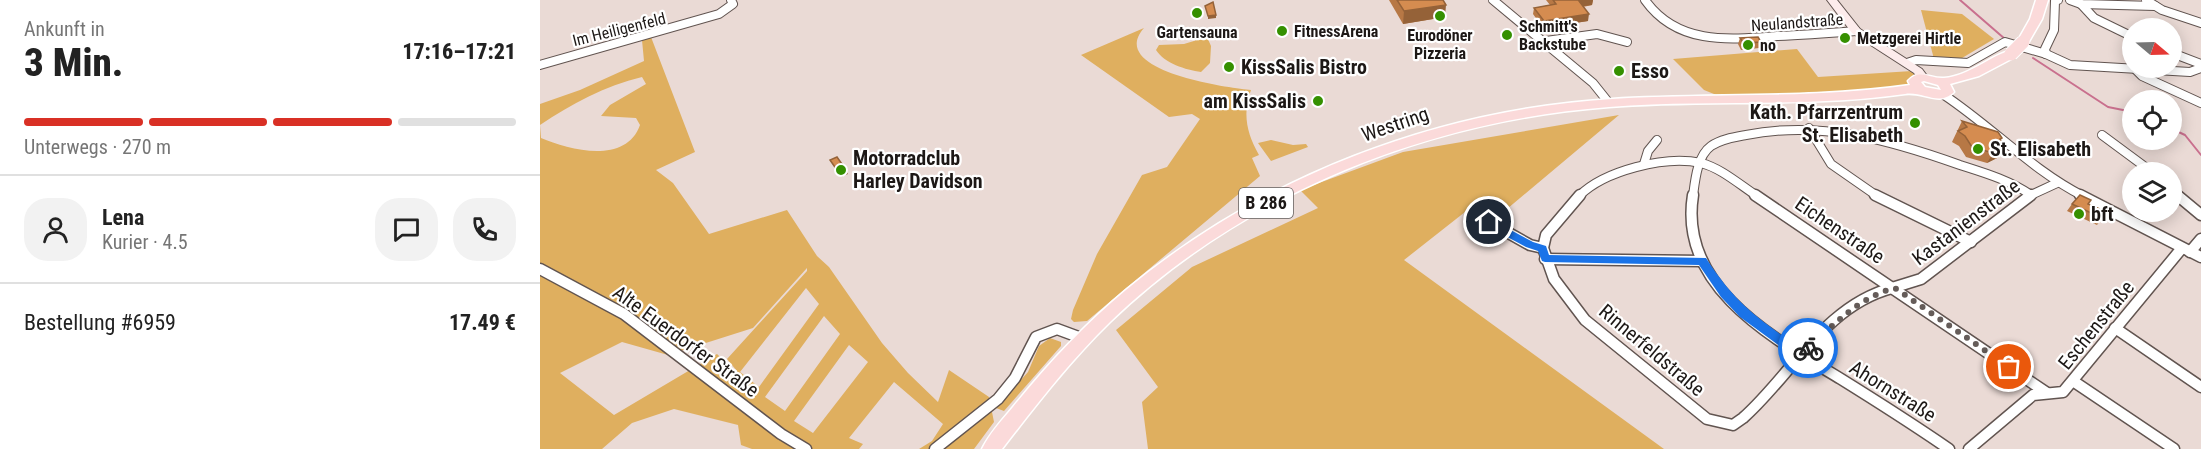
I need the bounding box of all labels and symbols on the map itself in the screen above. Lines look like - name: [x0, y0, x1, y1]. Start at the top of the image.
- marker: Gartensauna: [1190, 6, 1204, 20]
- street label: Im Heiligenfeld: [571, 9, 668, 50]
- marker: Eurodöner Pizzeria: [1433, 9, 1447, 23]
- street label: Neulandstraße: [1750, 10, 1844, 35]
- place label: Schmitt's Backstube: [1519, 17, 1586, 54]
- north arrow: [2122, 18, 2182, 78]
- place label: FitnessArena: [1294, 22, 1379, 41]
- place label: Gartensauna: [1156, 23, 1238, 42]
- marker: FitnessArena: [1275, 24, 1289, 38]
- place label: Eurodöner Pizzeria: [1407, 26, 1473, 63]
- marker: Schmitt's Backstube: [1500, 28, 1514, 42]
- place label: Metzgerei Hirtle: [1857, 29, 1962, 48]
- marker: Metzgerei Hirtle: [1838, 31, 1852, 45]
- place label: no: [1760, 36, 1776, 55]
- marker: no: [1741, 38, 1755, 52]
- place label: KissSalis Bistro: [1241, 55, 1367, 79]
- place label: Esso: [1631, 59, 1669, 83]
- marker: KissSalis Bistro: [1222, 60, 1236, 74]
- marker: Esso: [1612, 64, 1626, 78]
- place label: am KissSalis: [1203, 89, 1306, 113]
- marker: am KissSalis: [1311, 94, 1325, 108]
- place label: Kath. Pfarrzentrum St. Elisabeth: [1750, 100, 1903, 147]
- street label: Westring: [1358, 101, 1432, 147]
- marker: Kath. Pfarrzentrum St. Elisabeth: [1908, 116, 1922, 130]
- place label: St. Elisabeth: [1990, 137, 2091, 161]
- marker: St. Elisabeth: [1971, 142, 1985, 156]
- place label: Motorradclub Harley Davidson: [853, 146, 983, 193]
- marker: Motorradclub Harley Davidson: [834, 163, 848, 177]
- street label: Kastanienstraße: [1907, 174, 2025, 270]
- road number: B 286: [1239, 188, 1293, 218]
- street label: Eichenstraße: [1791, 191, 1889, 269]
- pin: [1463, 196, 1514, 247]
- place label: bft: [2091, 202, 2114, 226]
- marker: bft: [2072, 207, 2086, 221]
- street label: Eschenstraße: [2053, 276, 2139, 374]
- street label: Alte Euerdorfer Straße: [608, 280, 764, 402]
- street label: Rinnerfeldstraße: [1594, 299, 1710, 401]
- courier: [1778, 318, 1838, 378]
- pin: [1983, 341, 2034, 392]
- street label: Ahornstraße: [1845, 355, 1941, 427]

